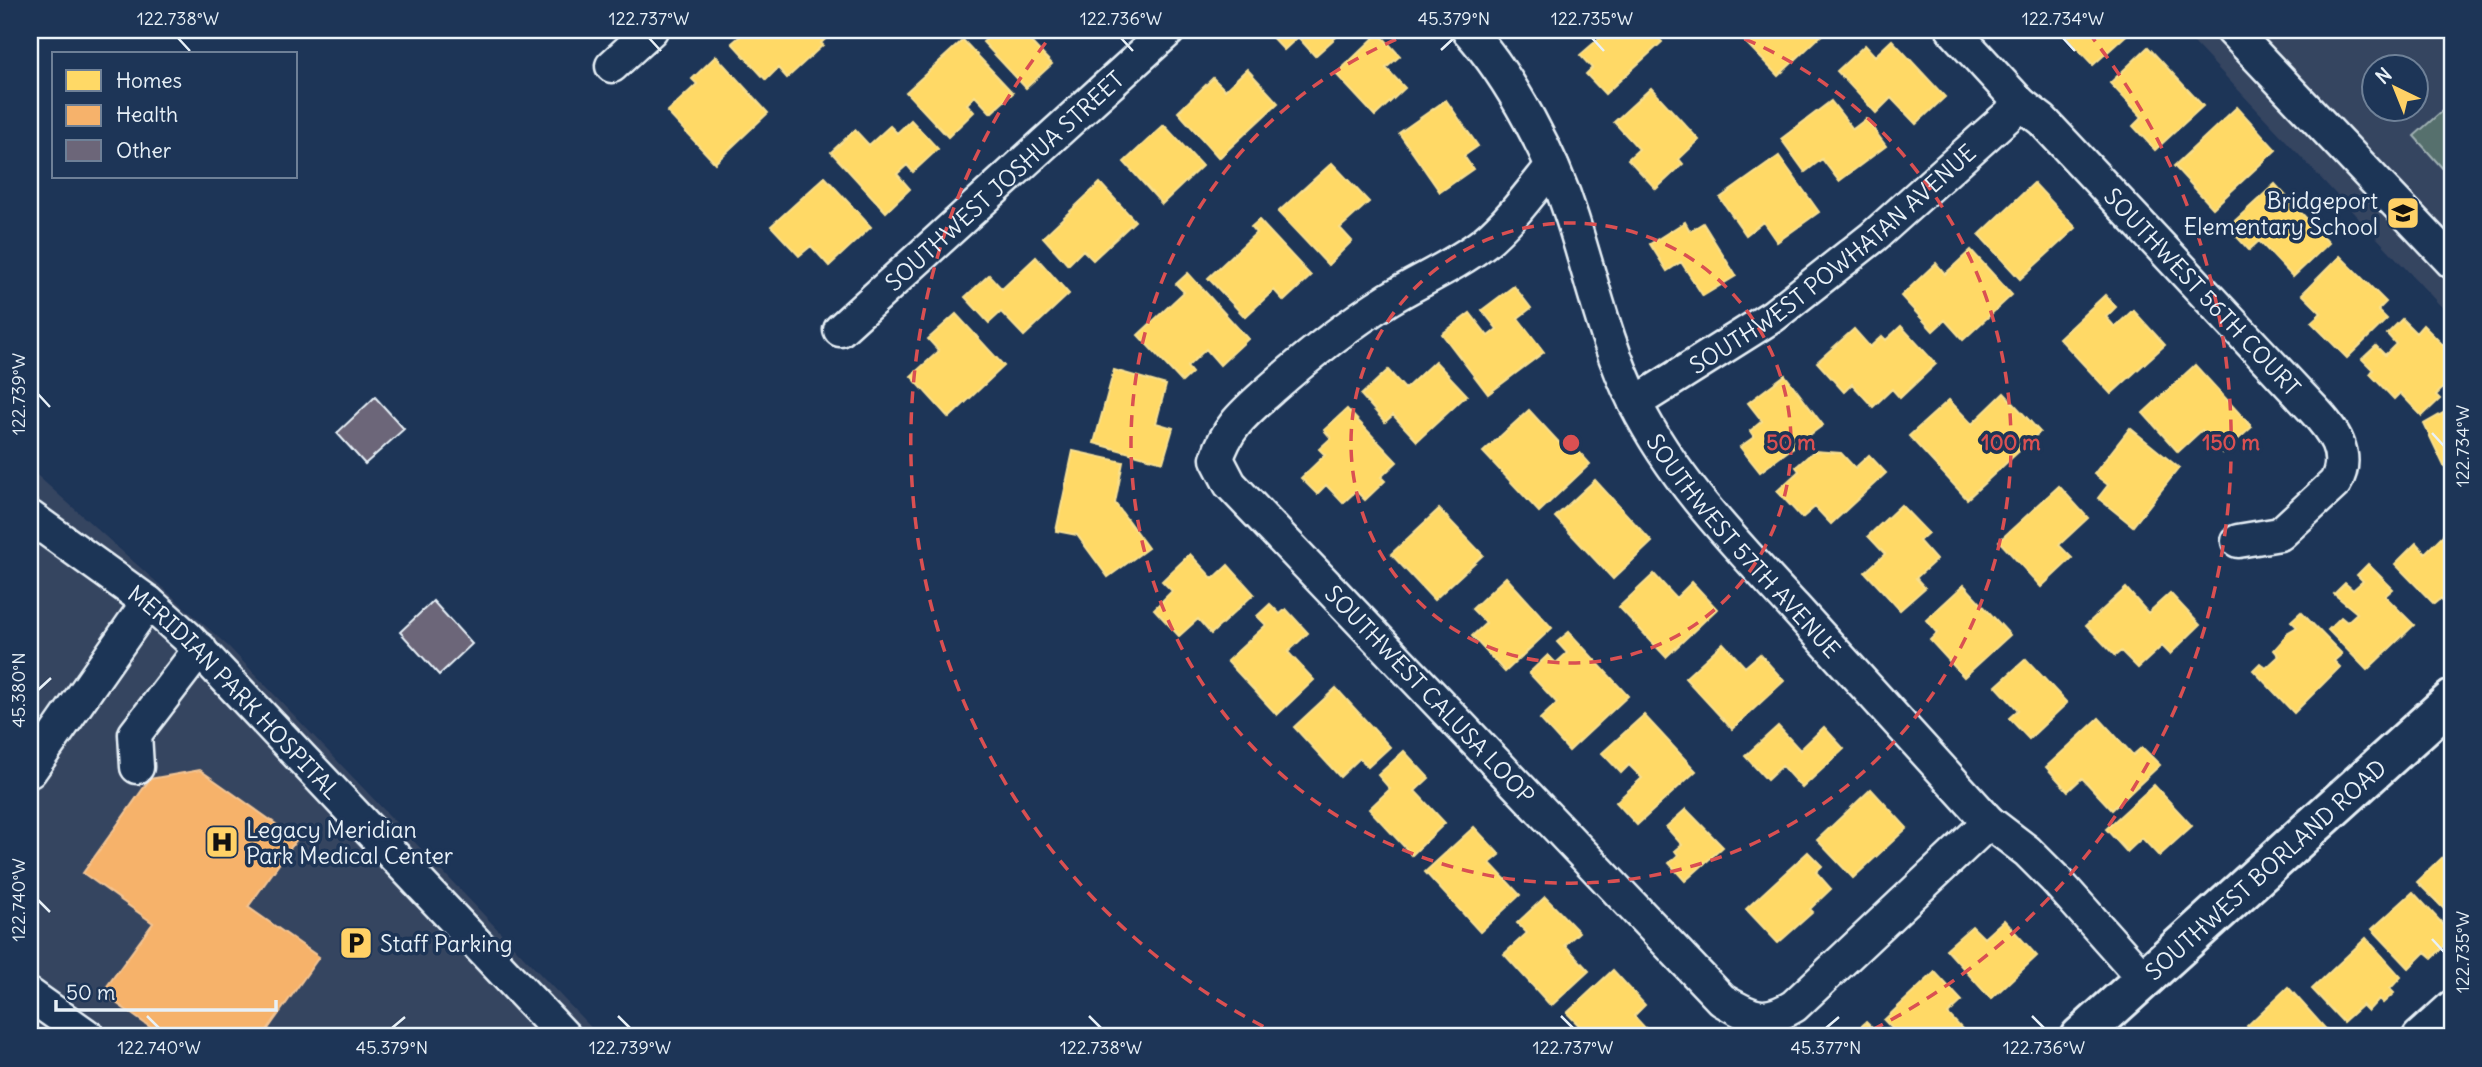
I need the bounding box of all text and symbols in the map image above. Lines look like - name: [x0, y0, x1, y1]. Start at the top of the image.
- text: 122.738°W: [137, 7, 219, 30]
- text: 122.737°W: [609, 7, 689, 30]
- text: 122.736°W: [1080, 7, 1162, 30]
- text: 45.379°N: [1418, 7, 1490, 30]
- text: 122.735°W: [1551, 7, 1633, 30]
- text: 122.734°W: [2022, 7, 2104, 30]
- legend: [52, 52, 298, 178]
- north arrow: [2360, 52, 2430, 122]
- text: N: [2370, 62, 2396, 89]
- street label: SOUTHWEST JOSHUA STREET: [879, 64, 1129, 297]
- text: Homes: [116, 67, 182, 94]
- text: Health: [116, 101, 178, 128]
- text: Other: [116, 137, 172, 164]
- street label: SOUTHWEST POWHATAN AVENUE: [1684, 138, 1981, 380]
- street label: SOUTHWEST 56TH COURT: [2098, 181, 2307, 402]
- place label: Bridgeport Elementary School: [2184, 186, 2378, 241]
- school or university icon: Bridgeport Elementary School: [2384, 194, 2422, 232]
- text: 122.739°W: [7, 353, 30, 435]
- text: 122.734°W: [2451, 405, 2474, 487]
- street label: SOUTHWEST 57TH AVENUE: [1641, 428, 1847, 664]
- text: 50 m: [1766, 429, 1816, 456]
- text: 100 m: [1981, 429, 2041, 456]
- text: 150 m: [2202, 429, 2260, 456]
- centre of rings: [1559, 431, 1583, 455]
- street label: MERIDIAN PARK HOSPITAL: [123, 578, 347, 805]
- street label: SOUTHWEST CALUSA LOOP: [1319, 579, 1541, 810]
- text: 45.380°N: [7, 652, 30, 728]
- street label: SOUTHWEST BORLAND ROAD: [2139, 753, 2392, 986]
- place label: Legacy Meridian Park Medical Center: [246, 815, 454, 870]
- hospital icon: Legacy Meridian Park Medical Center: [203, 823, 241, 861]
- text: 122.740°W: [7, 858, 30, 942]
- text: 122.735°W: [2451, 911, 2474, 993]
- parking icon: Staff Parking: [337, 924, 375, 962]
- place label: Staff Parking: [380, 929, 513, 958]
- scale bar: [56, 969, 276, 1013]
- text: 50 m: [66, 979, 115, 1006]
- text: 122.740°W: [117, 1036, 201, 1059]
- text: 45.379°N: [356, 1036, 428, 1059]
- text: 122.739°W: [589, 1036, 671, 1059]
- text: 122.738°W: [1060, 1036, 1142, 1059]
- text: 122.737°W: [1533, 1036, 1613, 1059]
- text: 45.377°N: [1791, 1036, 1861, 1059]
- text: 122.736°W: [2003, 1036, 2085, 1059]

